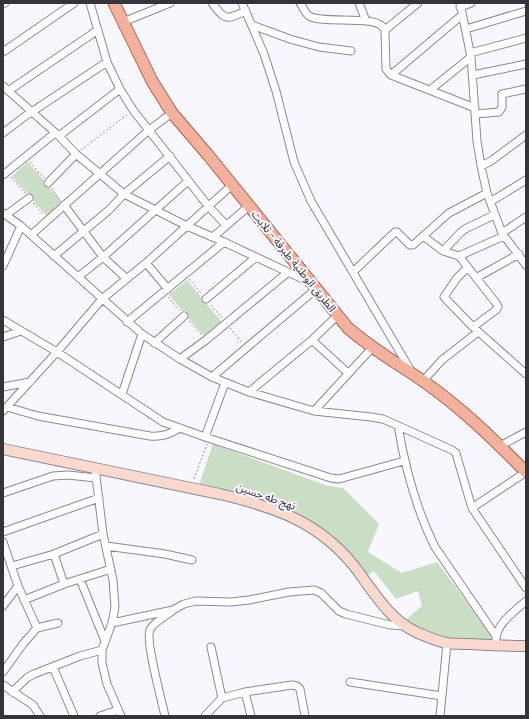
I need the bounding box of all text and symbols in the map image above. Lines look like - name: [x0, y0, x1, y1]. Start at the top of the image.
- street label: الطريق الوطنية طبرقة - تلابت: [249, 208, 339, 315]
- street label: نهج طه حسين: [234, 480, 297, 514]

